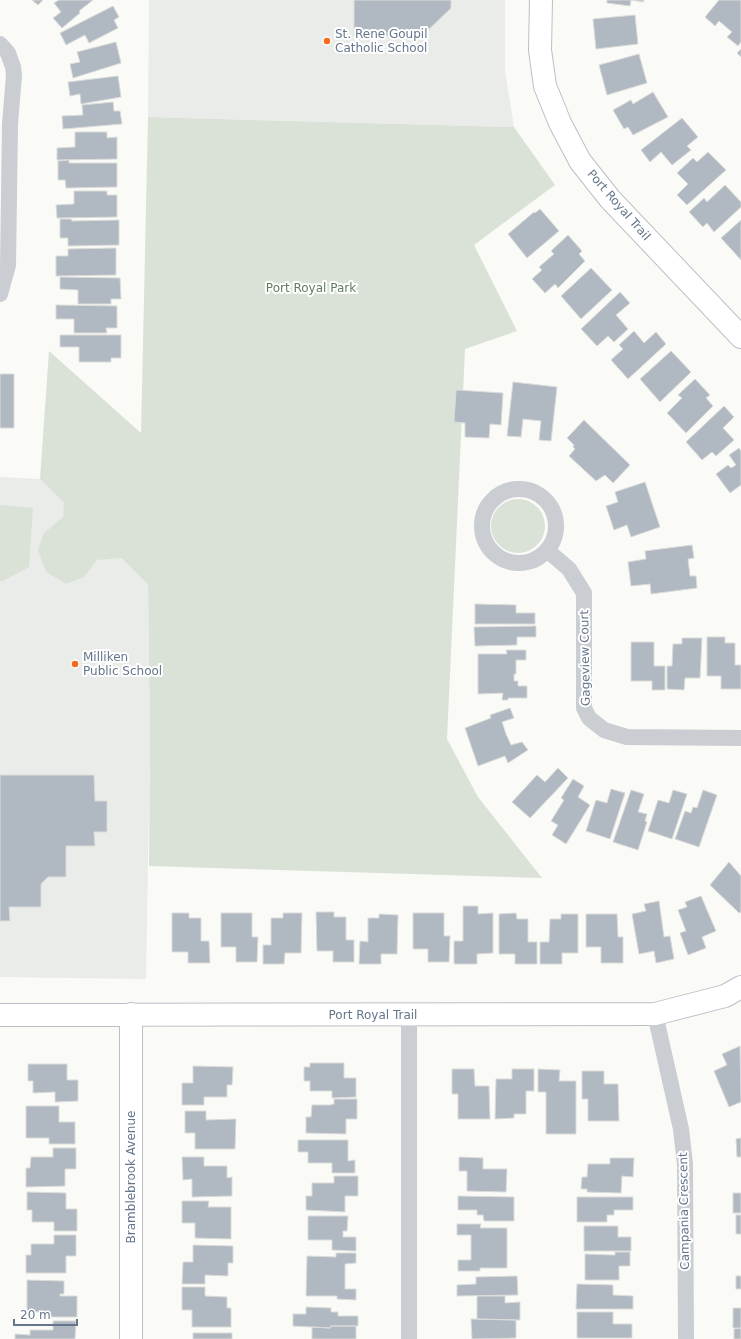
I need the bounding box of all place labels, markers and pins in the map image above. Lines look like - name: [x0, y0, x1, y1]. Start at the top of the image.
- place label: St. Rene Goupil Catholic School: [335, 27, 427, 55]
- marker: St. Rene Goupil Catholic School: [322, 36, 332, 46]
- place label: Milliken Public School: [83, 650, 162, 678]
- marker: Milliken Public School: [70, 659, 80, 669]

